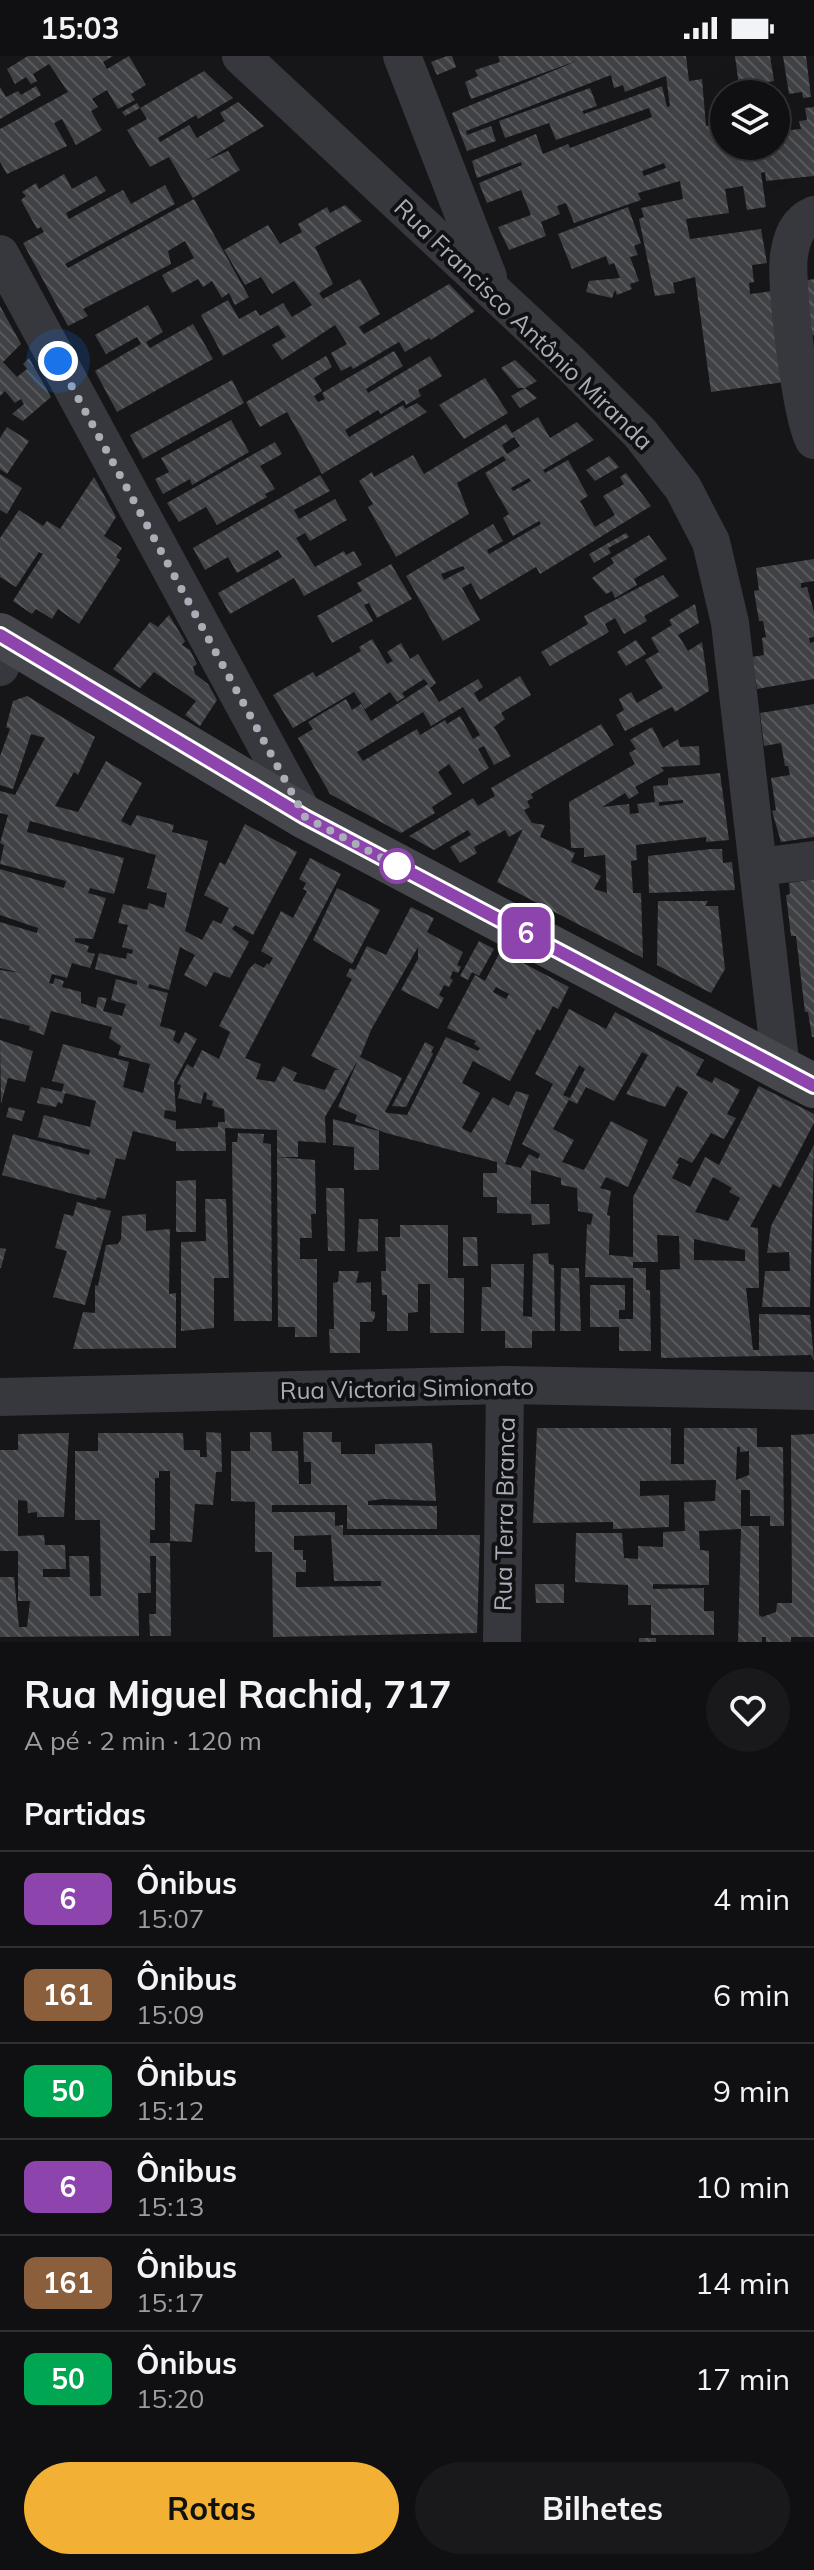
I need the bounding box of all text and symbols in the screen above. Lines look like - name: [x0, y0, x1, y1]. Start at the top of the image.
- text: 15:03: [40, 9, 119, 47]
- map controls: [710, 80, 790, 160]
- button: layers: [710, 80, 790, 160]
- street label: Rua Francisco Antônio Miranda: [388, 192, 660, 456]
- your location: [38, 341, 78, 381]
- unlabelled marker: [380, 849, 414, 883]
- line badge: 6: [500, 907, 552, 959]
- text: 6: [518, 915, 534, 950]
- street label: Rua Victoria Simionato: [280, 1371, 534, 1405]
- street label: Rua Terra Branca: [487, 1417, 521, 1611]
- button: heart: [706, 1668, 790, 1752]
- text: Rua Miguel Rachid, 717: [24, 1670, 452, 1718]
- text: A pé · 2 min · 120 m: [24, 1724, 262, 1757]
- text: Partidas: [24, 1795, 146, 1833]
- text: Ônibus: [136, 1864, 237, 1902]
- text: 4 min: [713, 1880, 790, 1918]
- text: 6: [60, 1881, 76, 1916]
- text: 15:07: [136, 1902, 204, 1935]
- text: Ônibus: [136, 1960, 237, 1998]
- text: 6 min: [713, 1976, 790, 2014]
- text: 161: [43, 1977, 93, 2012]
- text: 15:09: [136, 1998, 204, 2031]
- text: Ônibus: [136, 2056, 237, 2094]
- text: 9 min: [713, 2072, 790, 2110]
- text: 50: [51, 2073, 85, 2108]
- text: 15:12: [136, 2094, 204, 2127]
- text: Ônibus: [136, 2152, 237, 2190]
- text: 10 min: [695, 2168, 790, 2206]
- text: 6: [60, 2169, 76, 2204]
- text: 15:13: [136, 2190, 204, 2223]
- text: Ônibus: [136, 2248, 237, 2286]
- text: 14 min: [695, 2264, 790, 2302]
- text: 161: [43, 2265, 93, 2300]
- text: 15:17: [136, 2286, 204, 2319]
- text: Ônibus: [136, 2344, 237, 2382]
- text: 17 min: [695, 2360, 790, 2398]
- text: 50: [51, 2361, 85, 2396]
- text: 15:20: [136, 2382, 204, 2415]
- button: Rotas: [24, 2462, 399, 2554]
- button: Bilhetes: [415, 2462, 790, 2554]

